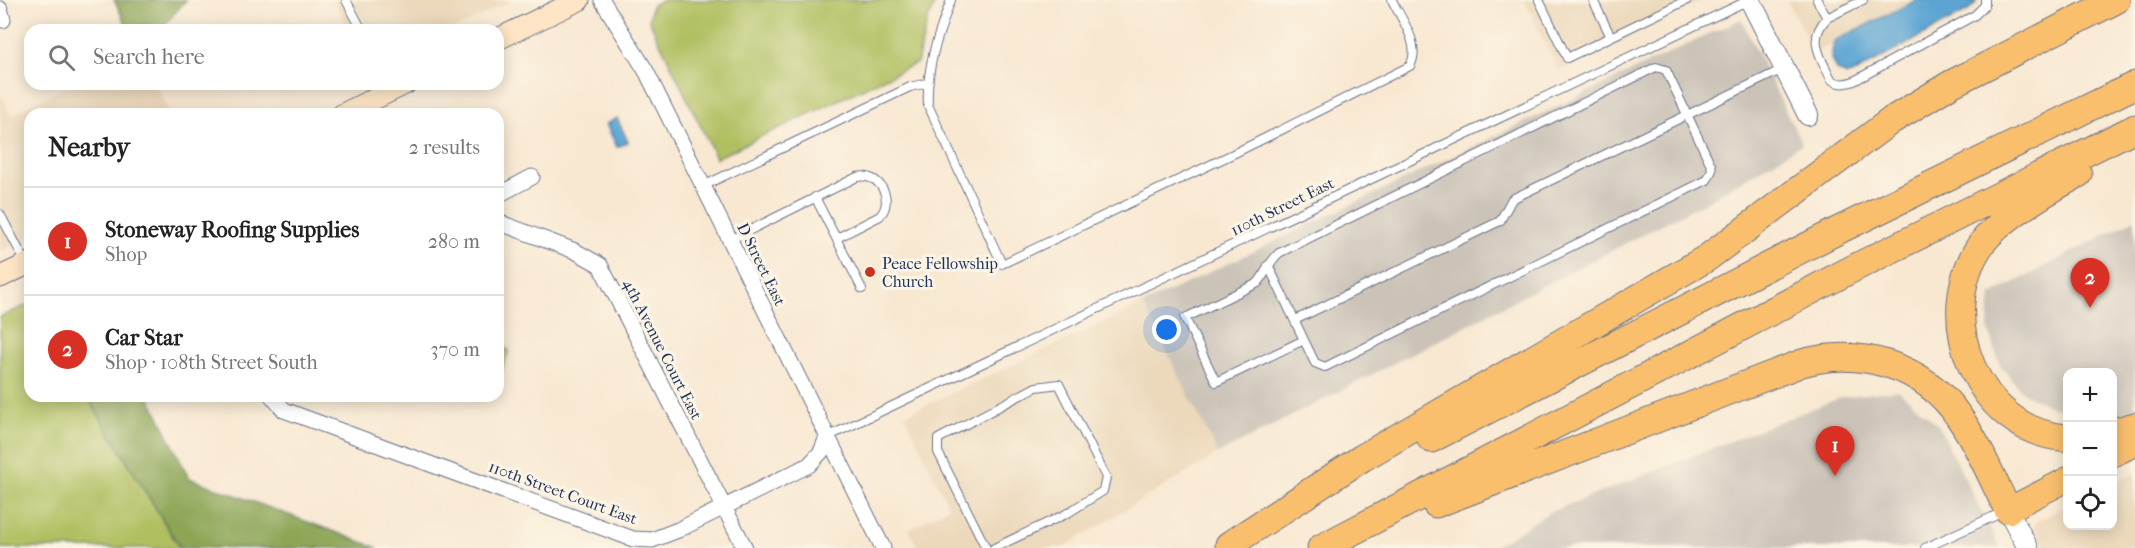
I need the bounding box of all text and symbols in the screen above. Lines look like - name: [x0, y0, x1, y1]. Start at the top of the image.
- search box: [24, 24, 504, 90]
- icon: search: [45, 41, 78, 74]
- text: Search here: [93, 44, 205, 70]
- text: Nearby: [48, 132, 130, 163]
- text: 2 results: [409, 136, 480, 159]
- street label: 110th Street East: [1227, 173, 1337, 240]
- text: Stoneway Roofing Supplies: [105, 217, 359, 243]
- street label: D Street East: [733, 220, 790, 309]
- text: 1: [64, 230, 71, 253]
- text: 280 m: [428, 230, 480, 253]
- text: Shop: [105, 243, 147, 266]
- place label: Peace Fellowship Church: [882, 254, 998, 291]
- pin: 2: [2070, 258, 2110, 308]
- marker: Peace Fellowship Church: [863, 265, 877, 279]
- street label: 4th Avenue Court East: [619, 276, 706, 423]
- your location: [1152, 315, 1181, 344]
- text: Car Star: [105, 325, 183, 351]
- text: 2: [62, 338, 73, 361]
- text: 370 m: [430, 338, 480, 361]
- text: Shop · 108th Street South: [105, 351, 318, 374]
- map controls: [2063, 368, 2117, 530]
- button: +: [2063, 368, 2117, 422]
- button: −: [2063, 422, 2117, 476]
- pin: 1: [1816, 426, 1854, 476]
- street label: 110th Street Court East: [486, 457, 640, 528]
- button: locate: [2063, 476, 2117, 530]

